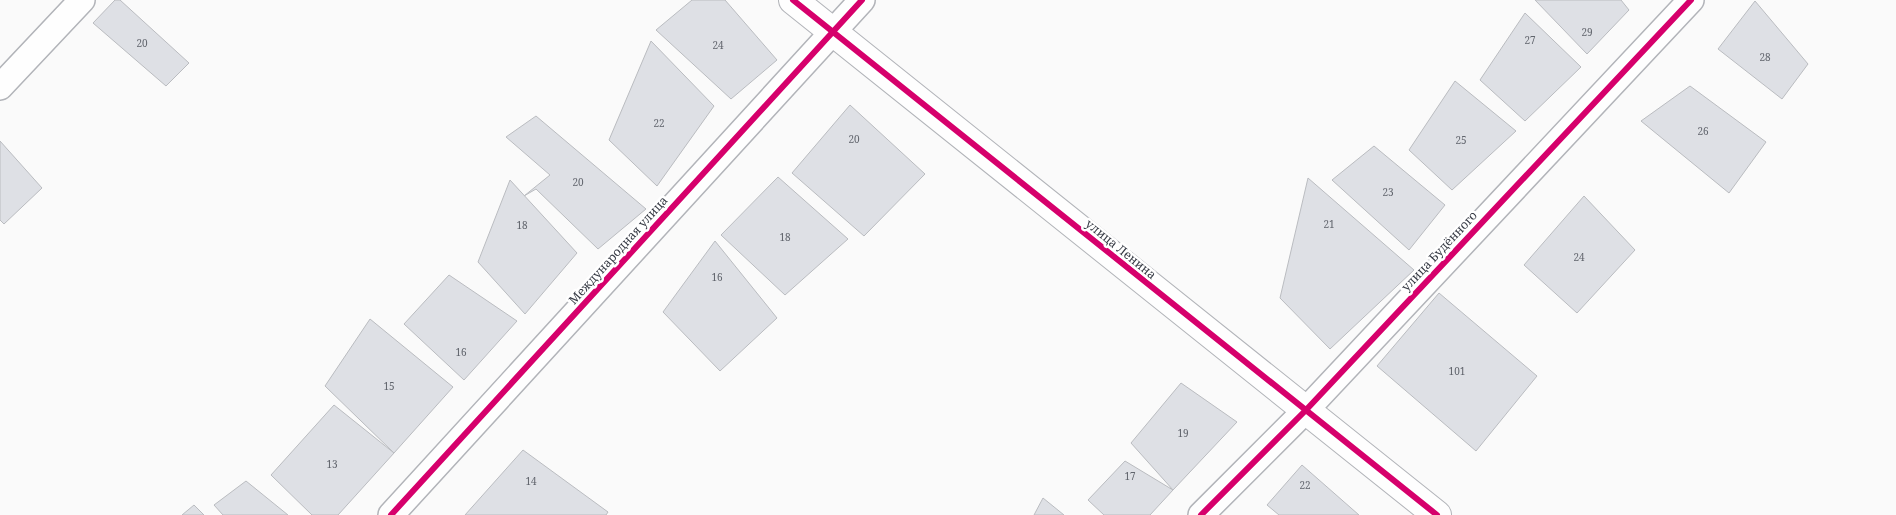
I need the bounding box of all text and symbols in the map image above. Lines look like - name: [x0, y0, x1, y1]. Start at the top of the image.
- house number: 29: [1581, 25, 1593, 39]
- house number: 27: [1524, 33, 1536, 47]
- house number: 20: [136, 36, 148, 50]
- house number: 24: [712, 38, 724, 52]
- house number: 28: [1759, 50, 1771, 64]
- house number: 22: [653, 116, 665, 130]
- house number: 26: [1697, 124, 1709, 138]
- house number: 20: [848, 132, 860, 146]
- house number: 25: [1455, 133, 1467, 147]
- house number: 20: [572, 175, 584, 189]
- house number: 23: [1382, 185, 1394, 199]
- street label: Международная улица: [565, 192, 671, 308]
- street label: улица Будённого: [1397, 207, 1481, 295]
- street label: улица Ленина: [1082, 215, 1160, 283]
- house number: 21: [1323, 217, 1335, 231]
- house number: 18: [516, 218, 528, 232]
- house number: 18: [779, 230, 791, 244]
- house number: 24: [1573, 250, 1585, 264]
- house number: 16: [711, 270, 723, 284]
- house number: 16: [455, 345, 467, 359]
- house number: 101: [1449, 364, 1465, 378]
- house number: 15: [383, 379, 395, 393]
- house number: 19: [1177, 426, 1189, 440]
- house number: 13: [326, 457, 338, 471]
- house number: 17: [1124, 469, 1136, 483]
- house number: 14: [525, 474, 537, 488]
- house number: 22: [1299, 478, 1311, 492]

